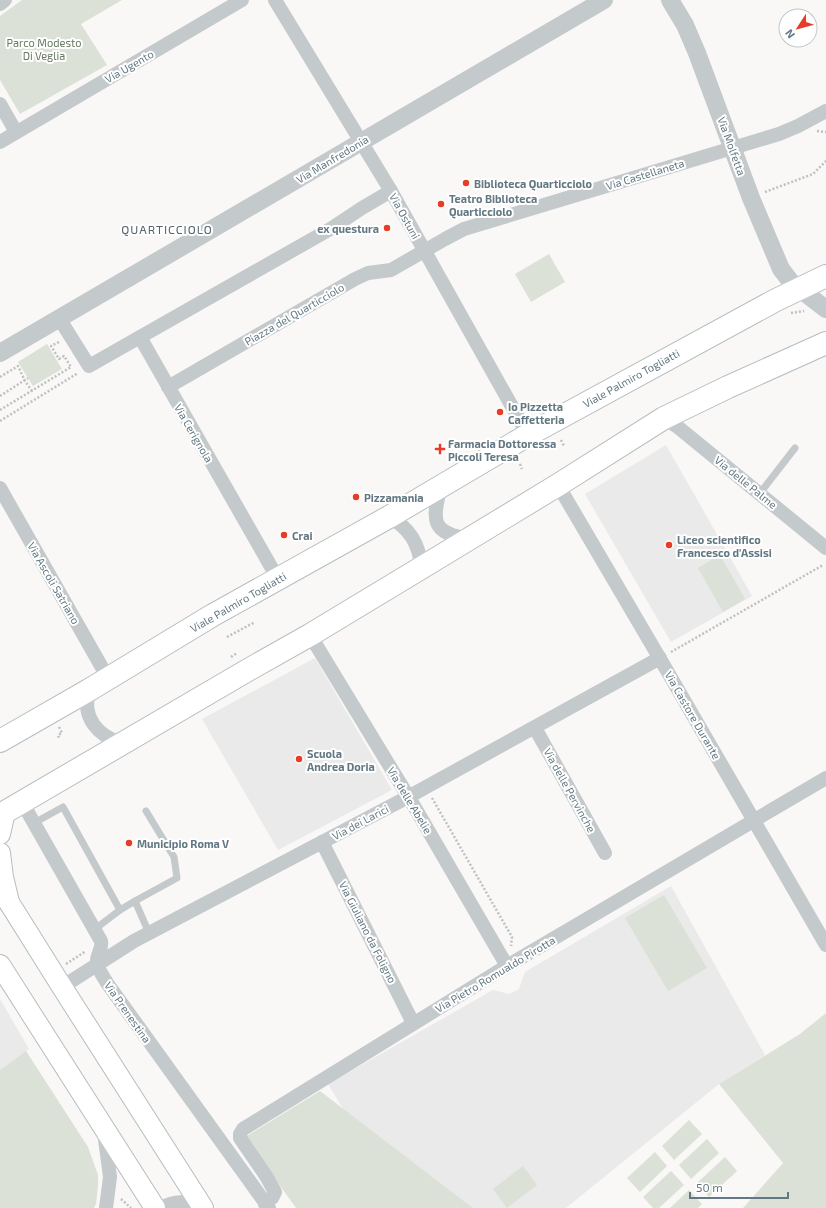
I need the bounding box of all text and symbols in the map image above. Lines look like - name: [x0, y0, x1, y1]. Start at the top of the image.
- north arrow: [778, 8, 818, 48]
- text: N: [782, 27, 797, 41]
- park label: Parco Modesto Di Veglia: [7, 36, 81, 62]
- street label: Via Ugento: [102, 47, 156, 85]
- street label: Via Molfetta: [715, 115, 749, 177]
- street label: Via Manfredonia: [293, 132, 371, 186]
- street label: Via Castellaneta: [604, 156, 686, 192]
- place label: Biblioteca Quarticciolo: [474, 177, 593, 191]
- marker: Biblioteca Quarticciolo: [461, 178, 471, 188]
- street label: Via Ostuni: [387, 191, 423, 241]
- place label: Teatro Biblioteca Quarticciolo: [449, 192, 537, 219]
- marker: Teatro Biblioteca Quarticciolo: [436, 199, 446, 209]
- district label: QUARTICCIOLO: [121, 222, 213, 237]
- place label: ex questura: [317, 222, 379, 235]
- marker: ex questura: [382, 223, 392, 233]
- street label: Piazza del Quarticciolo: [242, 280, 347, 349]
- street label: Viale Palmiro Togliatti: [580, 346, 682, 410]
- place label: Io Pizzetta Caffetteria: [508, 400, 564, 426]
- street label: Via Cerignola: [172, 401, 216, 465]
- marker: Io Pizzetta Caffetteria: [495, 407, 505, 417]
- place label: Farmacia Dottoressa Piccoli Teresa: [448, 437, 556, 463]
- marker: Farmacia Dottoressa Piccoli Teresa: [435, 444, 445, 454]
- street label: Via delle Palme: [712, 453, 780, 511]
- place label: Pizzamania: [364, 491, 424, 504]
- marker: Pizzamania: [351, 492, 361, 502]
- place label: Crai: [292, 529, 312, 542]
- marker: Crai: [279, 530, 289, 540]
- place label: Liceo scientifico Francesco d'Assisi: [677, 533, 772, 559]
- street label: Via Ascoli Satriano: [25, 540, 83, 626]
- marker: Liceo scientifico Francesco d'Assisi: [664, 540, 674, 550]
- street label: Viale Palmiro Togliatti: [188, 569, 288, 635]
- street label: Via Castore Durante: [663, 669, 724, 761]
- street label: Via delle Pervinche: [541, 746, 599, 835]
- place label: Scuola Andrea Doria: [307, 747, 375, 773]
- marker: Scuola Andrea Doria: [294, 754, 304, 764]
- street label: Via delle Abelie: [385, 764, 435, 836]
- street label: Via dei Larici: [329, 802, 391, 842]
- place label: Municipio Roma V: [137, 837, 229, 850]
- marker: Municipio Roma V: [124, 838, 134, 848]
- street label: Via Giuliano da Foligno: [337, 879, 399, 985]
- street label: Via Pietro Romualdo Pirotta: [433, 933, 557, 1015]
- street label: Via Prenestina: [102, 979, 154, 1045]
- scale bar: [690, 1174, 788, 1200]
- text: 50 m: [696, 1180, 723, 1194]

